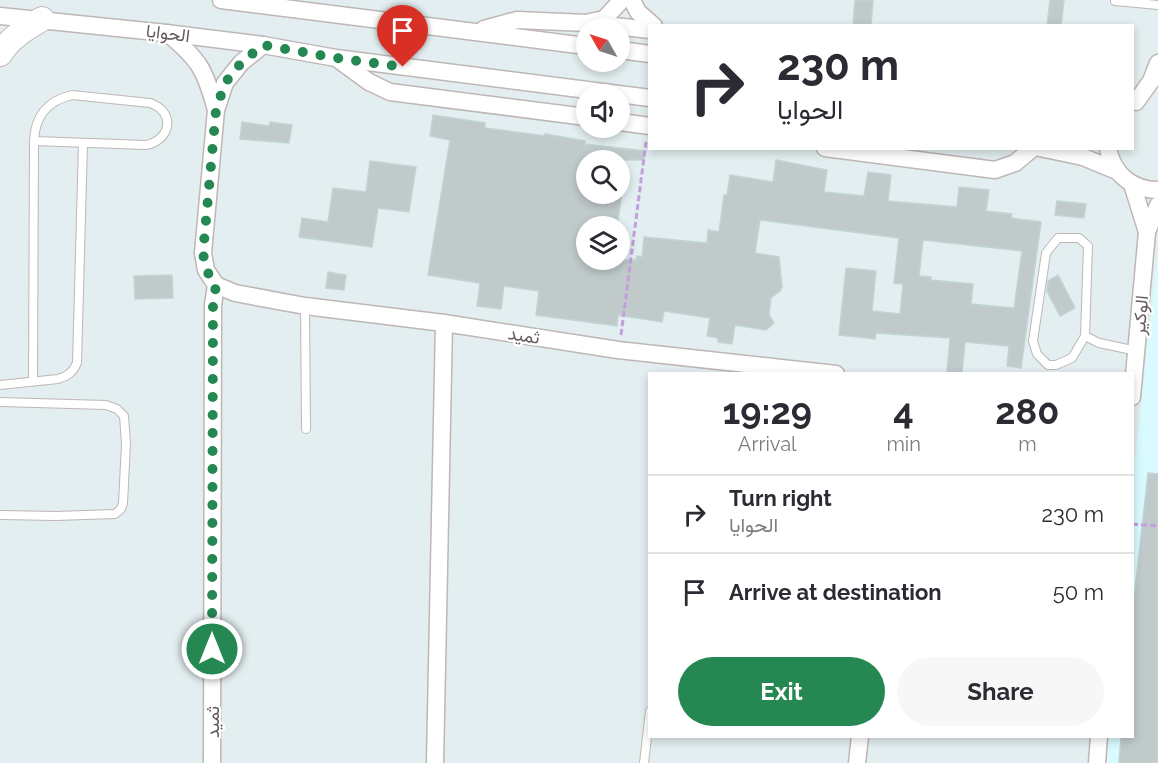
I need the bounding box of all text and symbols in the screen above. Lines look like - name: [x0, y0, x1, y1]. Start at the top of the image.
- pin: [377, 5, 428, 67]
- icon: arrive: [386, 14, 419, 47]
- north arrow: [576, 18, 630, 72]
- map controls: [576, 18, 630, 270]
- street label: الحوايا: [145, 20, 191, 47]
- text: 230 m: [777, 41, 899, 90]
- icon: right: [678, 48, 756, 126]
- button: sound: [576, 84, 630, 138]
- text: الحوايا: [777, 94, 843, 125]
- button: search: [576, 150, 630, 204]
- button: layers: [576, 216, 630, 270]
- street label: الوكير: [1128, 294, 1153, 337]
- street label: ثميد: [507, 322, 541, 348]
- text: 19:29: [723, 390, 812, 432]
- text: 4: [893, 390, 914, 432]
- text: 280: [995, 390, 1059, 432]
- text: Arrival: [738, 432, 797, 456]
- text: min: [886, 432, 921, 456]
- text: m: [1018, 432, 1037, 456]
- text: Turn right: [729, 485, 832, 511]
- icon: right: [678, 498, 711, 531]
- text: 230 m: [1041, 501, 1104, 527]
- text: الحوايا: [729, 513, 778, 537]
- icon: arrive: [678, 576, 711, 609]
- text: Arrive at destination: [729, 579, 942, 605]
- text: 50 m: [1053, 579, 1104, 605]
- position arrow: [180, 617, 244, 681]
- button: Exit: [678, 657, 885, 726]
- button: Share: [897, 657, 1104, 726]
- street label: ثميد: [202, 706, 223, 738]

